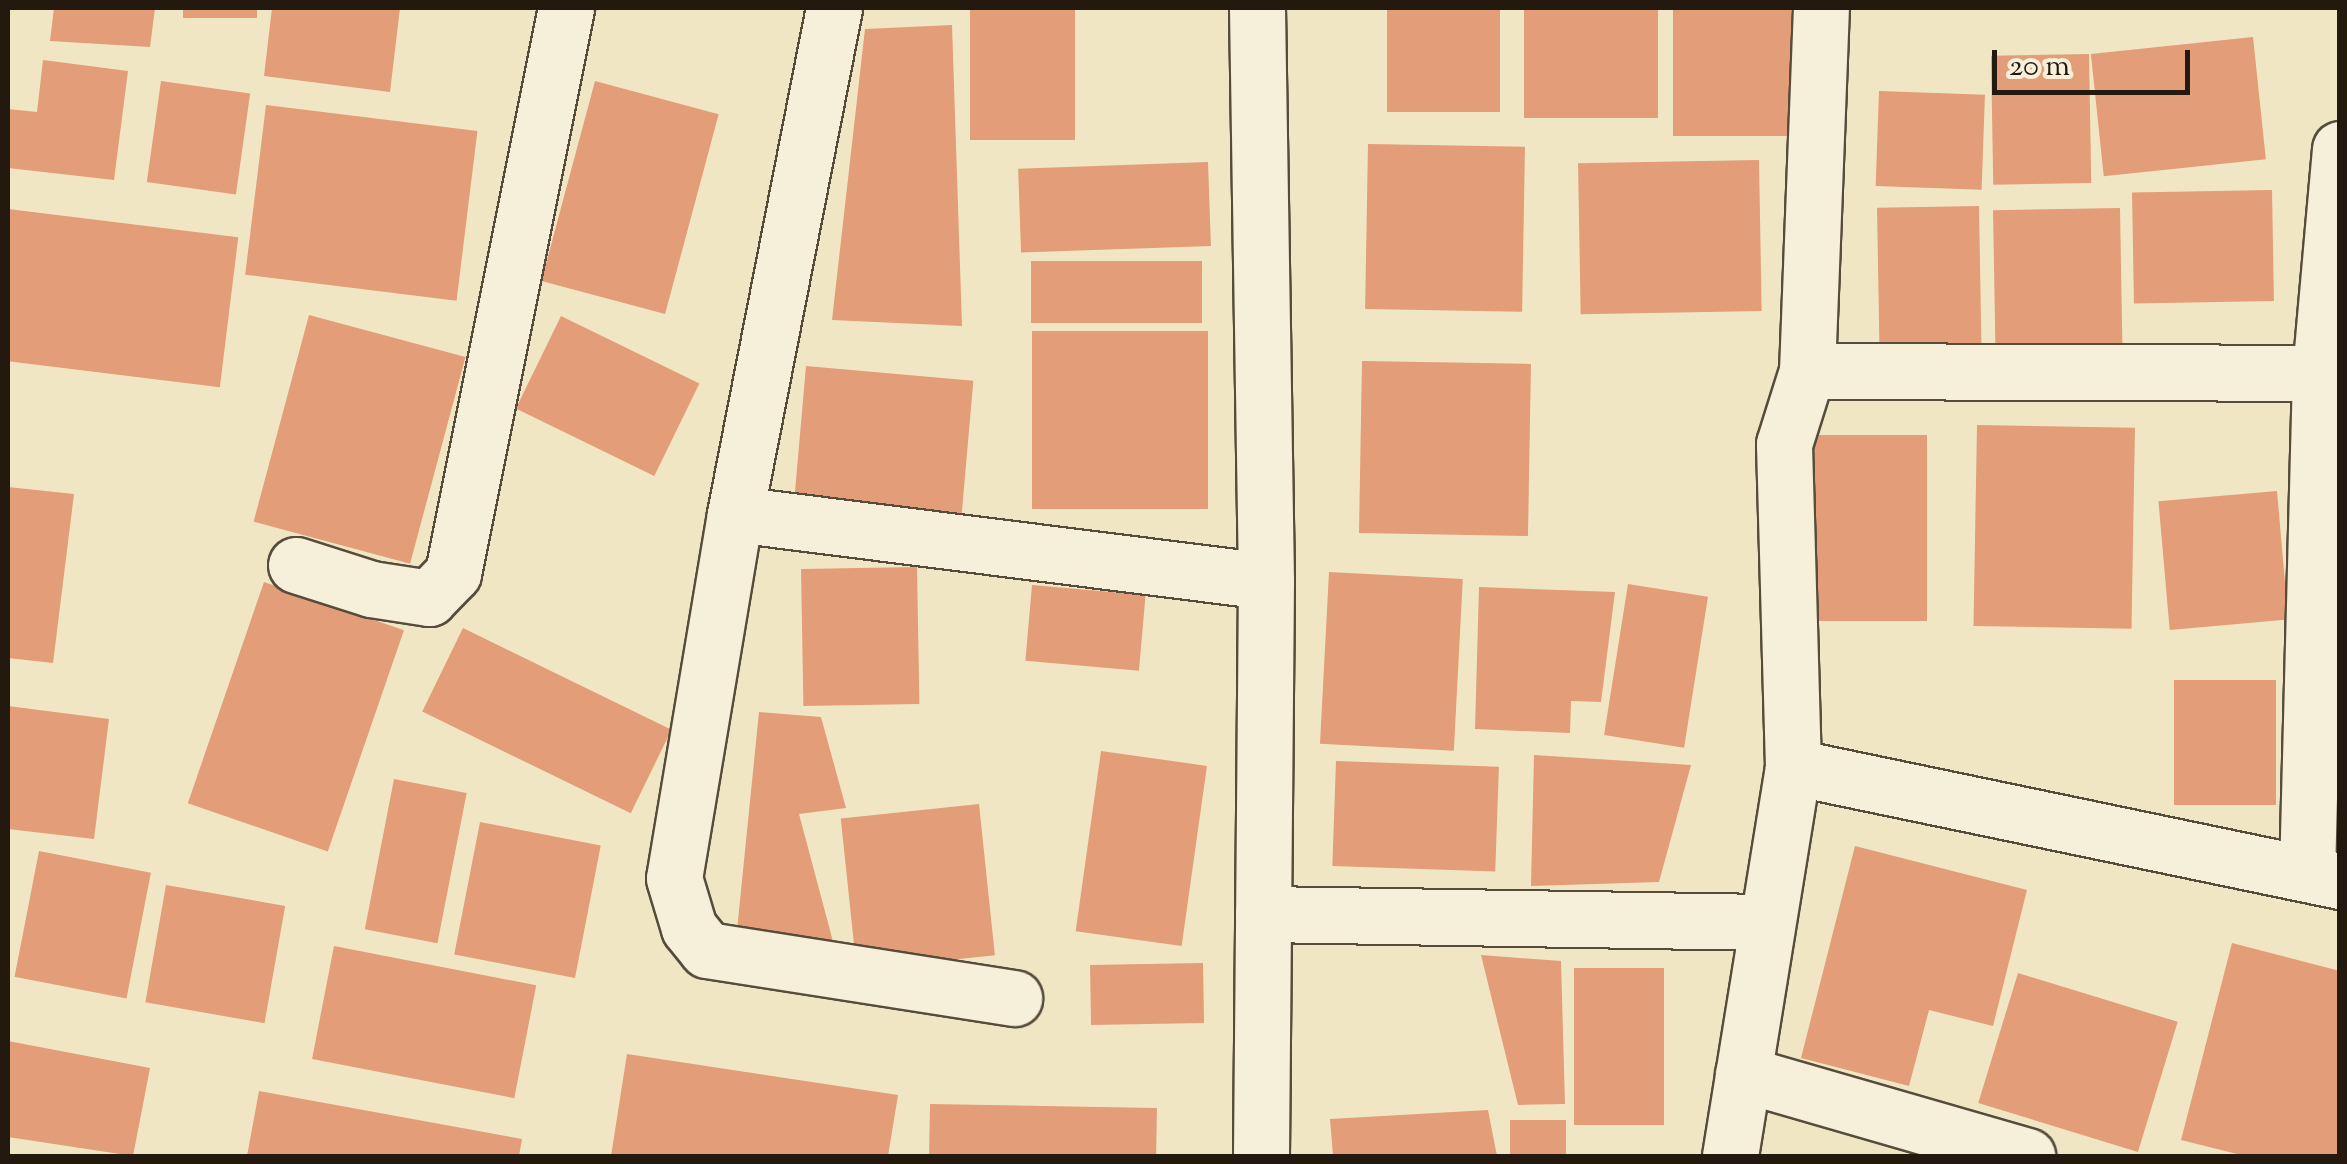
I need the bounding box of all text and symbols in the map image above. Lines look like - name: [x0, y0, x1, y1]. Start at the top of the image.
- scale bar: [1997, 30, 2194, 92]
- text: 20 m: [2009, 46, 2070, 89]

